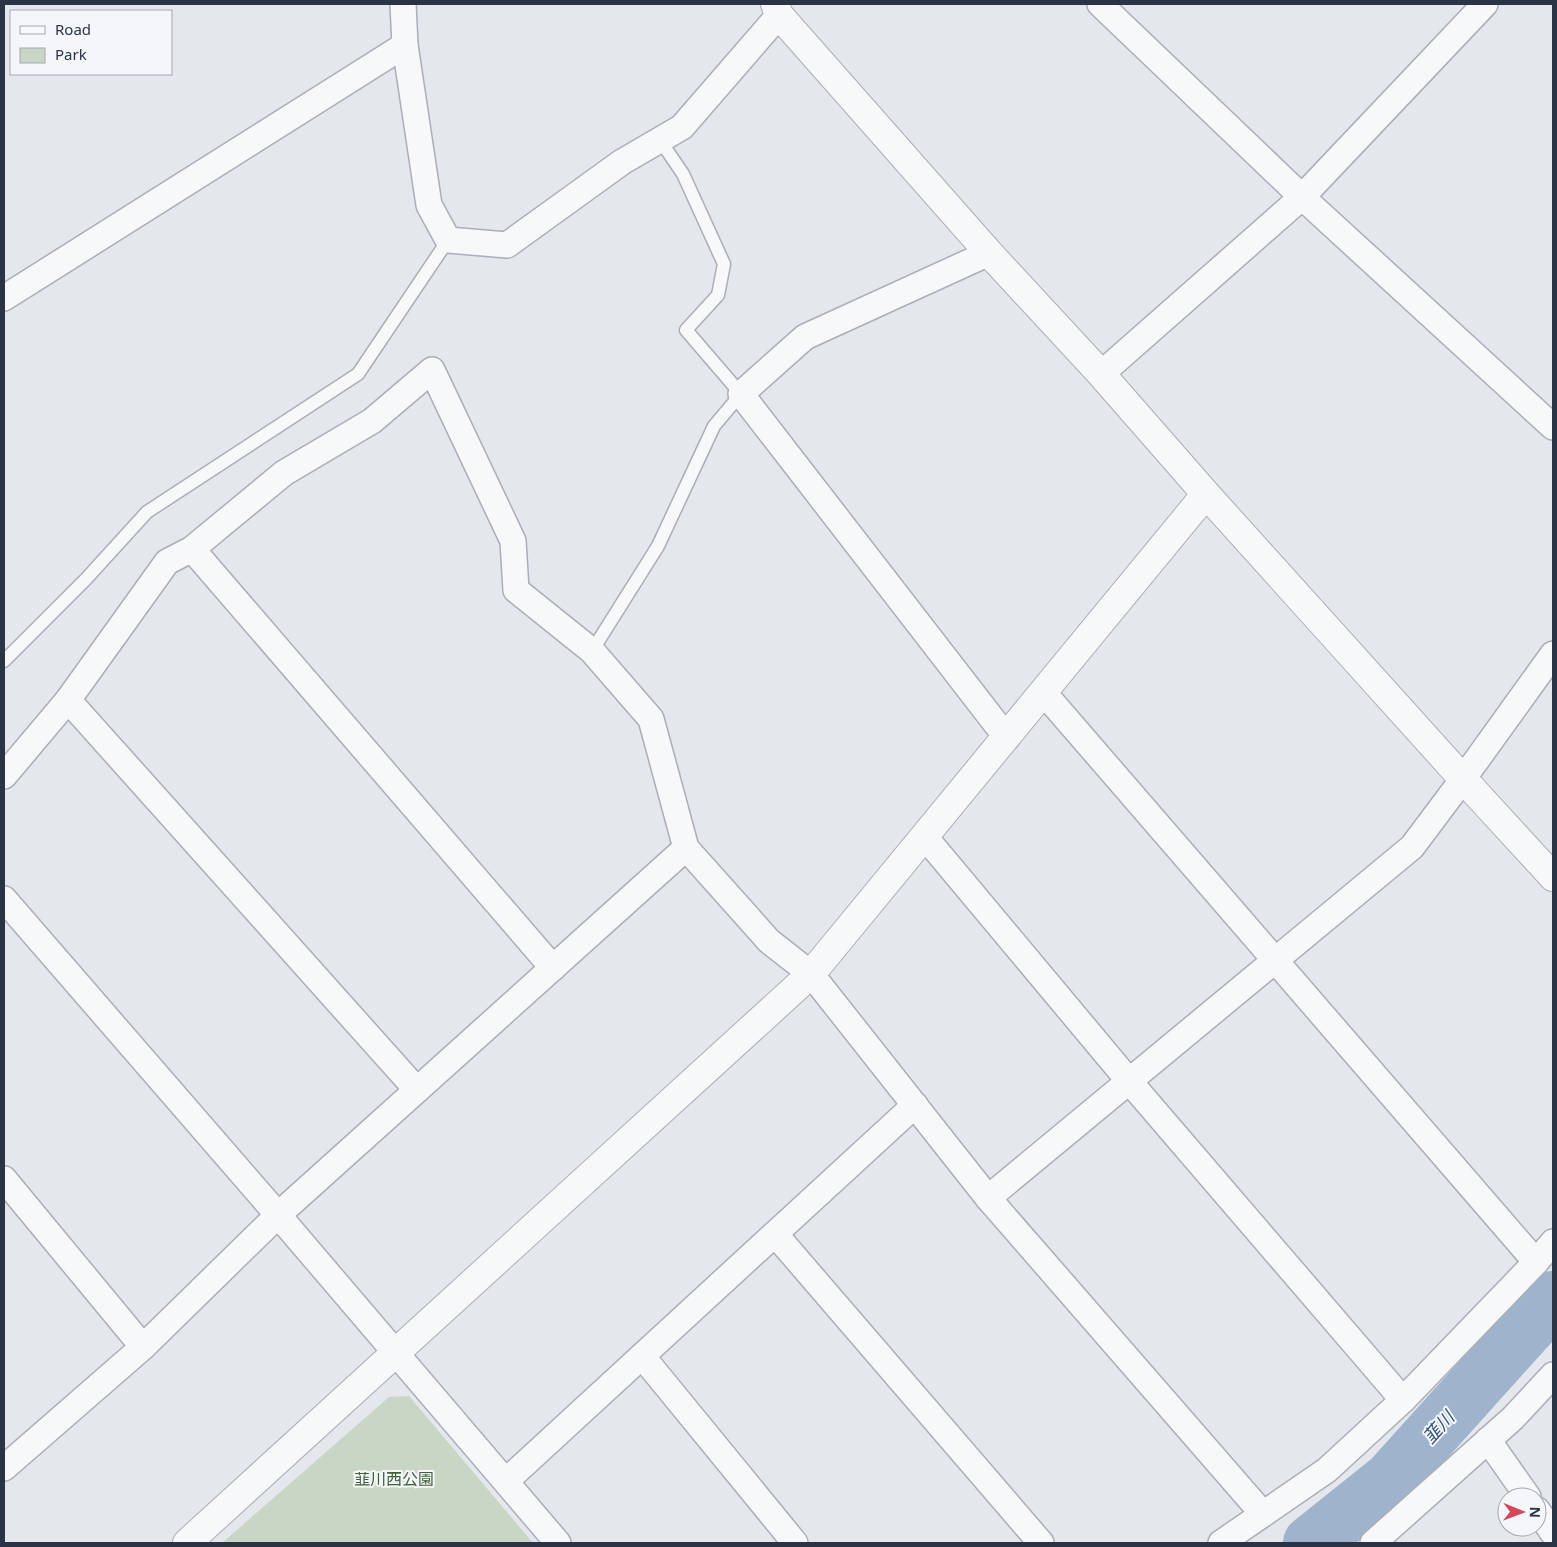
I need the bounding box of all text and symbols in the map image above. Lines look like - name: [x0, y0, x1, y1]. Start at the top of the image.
- legend: [10, 10, 172, 75]
- text: Road: [55, 19, 91, 39]
- text: Park: [55, 44, 87, 64]
- water label: 韮川: [1417, 1404, 1460, 1448]
- park label: 韮川西公園: [354, 1468, 434, 1490]
- north arrow: [1497, 1487, 1547, 1537]
- text: N: [1526, 1506, 1545, 1518]

